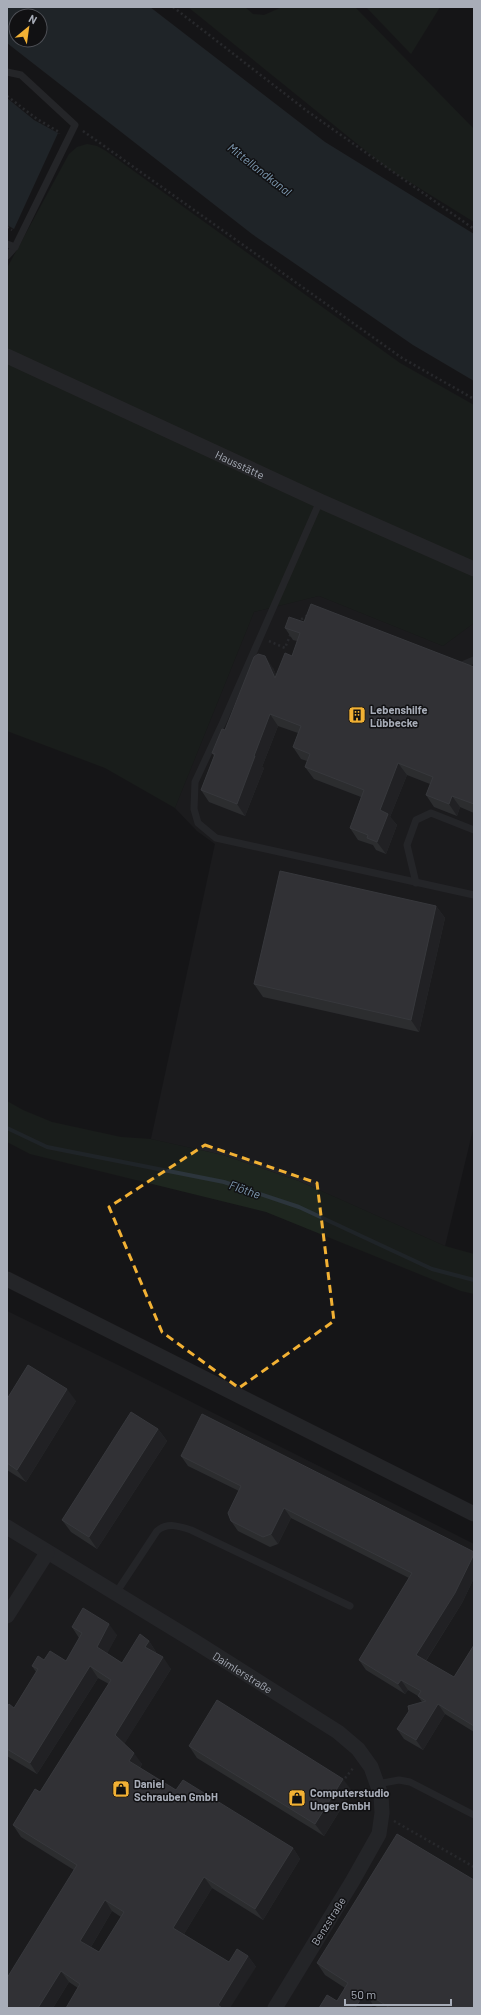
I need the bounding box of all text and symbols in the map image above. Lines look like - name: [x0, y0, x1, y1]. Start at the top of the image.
- north arrow: [8, 8, 48, 48]
- text: N: [27, 11, 39, 26]
- water label: Mittellandkanal: [225, 140, 295, 199]
- street label: Hausstätte: [214, 447, 267, 481]
- place label: Lebenshilfe Lübbecke: [370, 703, 427, 729]
- building icon: Lebenshilfe Lübbecke: [347, 705, 367, 725]
- water label: Flöthe: [228, 1177, 262, 1201]
- street label: Daimlerstraße: [211, 1648, 275, 1696]
- place label: Daniel Schrauben GmbH: [134, 1777, 218, 1803]
- shop icon: Daniel Schrauben GmbH: [111, 1779, 131, 1799]
- place label: Computerstudio Unger GmbH: [310, 1786, 389, 1812]
- shop icon: Computerstudio Unger GmbH: [287, 1788, 307, 1808]
- street label: Benzstraße: [308, 1894, 348, 1948]
- scale bar: [345, 1981, 451, 2007]
- text: 50 m: [351, 1987, 376, 2001]

